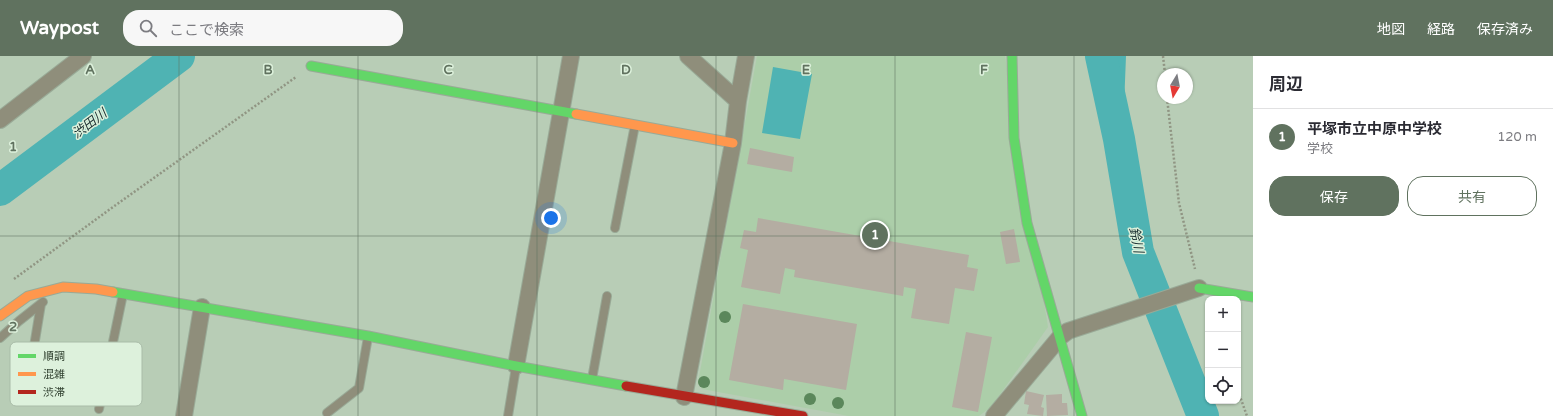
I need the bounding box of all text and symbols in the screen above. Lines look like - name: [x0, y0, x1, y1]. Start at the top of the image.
- search box: [123, 10, 403, 46]
- text: Waypost: [20, 17, 99, 39]
- icon: search: [137, 17, 159, 39]
- text: ここで検索: [169, 21, 244, 39]
- text: 地図: [1377, 21, 1405, 38]
- text: 経路: [1427, 21, 1455, 38]
- text: 保存済み: [1477, 21, 1533, 38]
- text: A: [85, 62, 95, 78]
- text: B: [263, 62, 273, 78]
- text: C: [443, 62, 453, 78]
- text: D: [621, 62, 631, 78]
- text: E: [802, 62, 810, 78]
- text: F: [980, 62, 988, 78]
- north arrow: [1157, 68, 1193, 104]
- text: 周辺: [1269, 74, 1303, 95]
- water label: 渋田川: [69, 104, 112, 142]
- text: 平塚市立中原中学校: [1307, 120, 1442, 138]
- text: 1: [1278, 129, 1286, 145]
- text: 120 m: [1497, 129, 1537, 145]
- text: 1: [9, 139, 17, 155]
- text: 学校: [1307, 141, 1333, 157]
- button: 保存: [1269, 176, 1399, 216]
- button: 共有: [1407, 176, 1537, 216]
- your location: [541, 208, 561, 228]
- pin: 1: [862, 220, 888, 250]
- water label: 鈴川: [1125, 226, 1147, 257]
- map controls: [1205, 296, 1241, 404]
- button: +: [1205, 296, 1241, 332]
- text: 2: [9, 319, 17, 335]
- button: −: [1205, 332, 1241, 368]
- legend: [10, 342, 142, 406]
- text: 順調: [43, 350, 65, 363]
- text: 混雑: [43, 368, 65, 381]
- button: locate: [1205, 368, 1241, 404]
- text: 渋滞: [43, 386, 65, 399]

